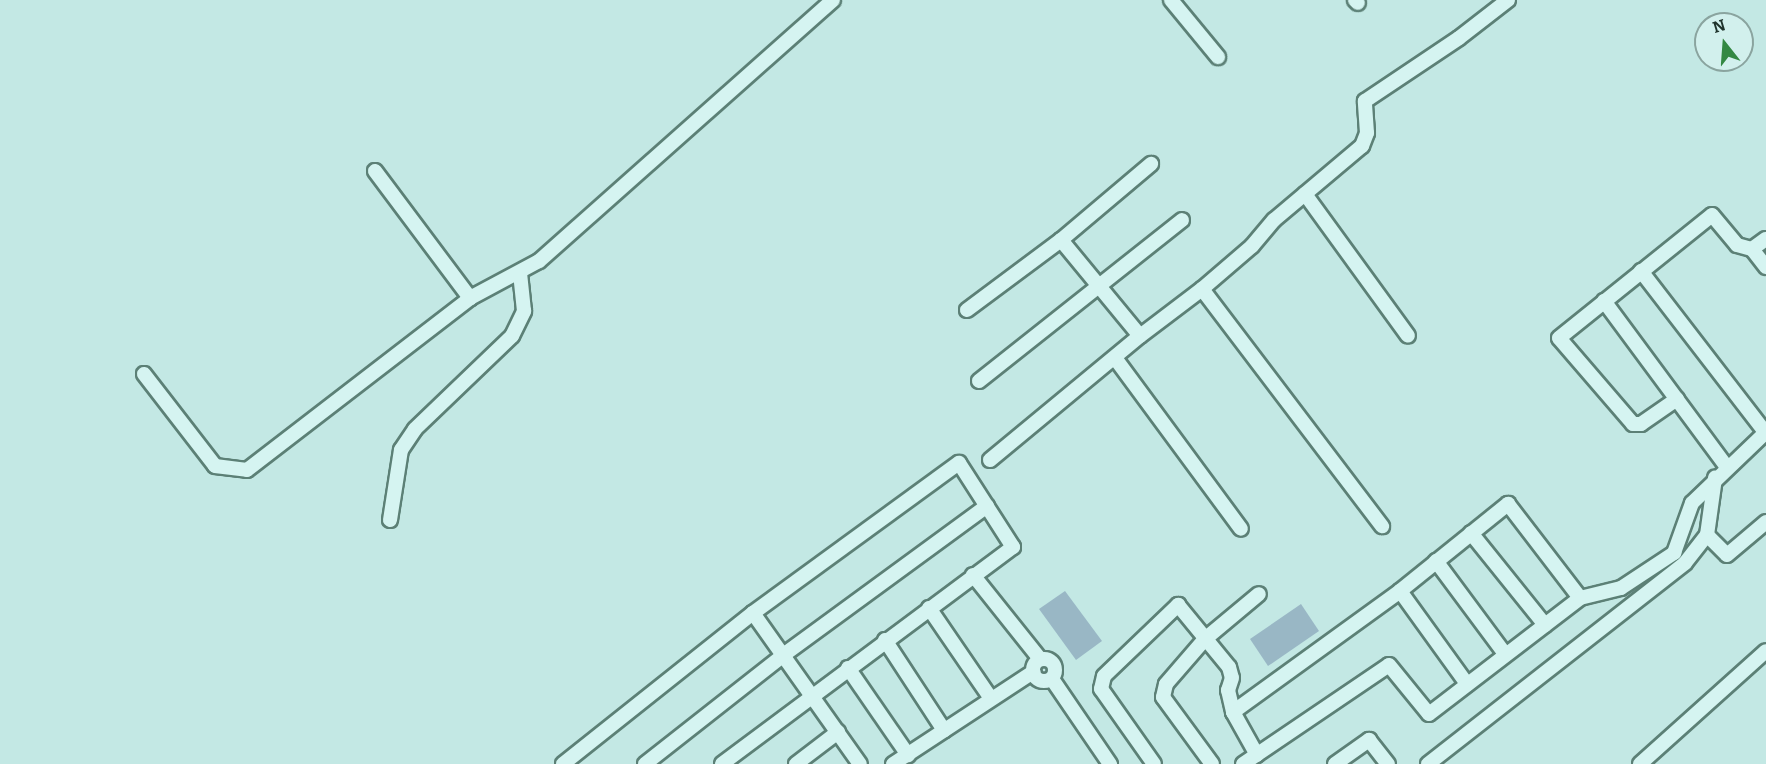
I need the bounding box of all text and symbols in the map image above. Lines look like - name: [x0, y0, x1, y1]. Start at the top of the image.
- north arrow: [1694, 12, 1754, 72]
- text: N: [1710, 15, 1728, 37]

